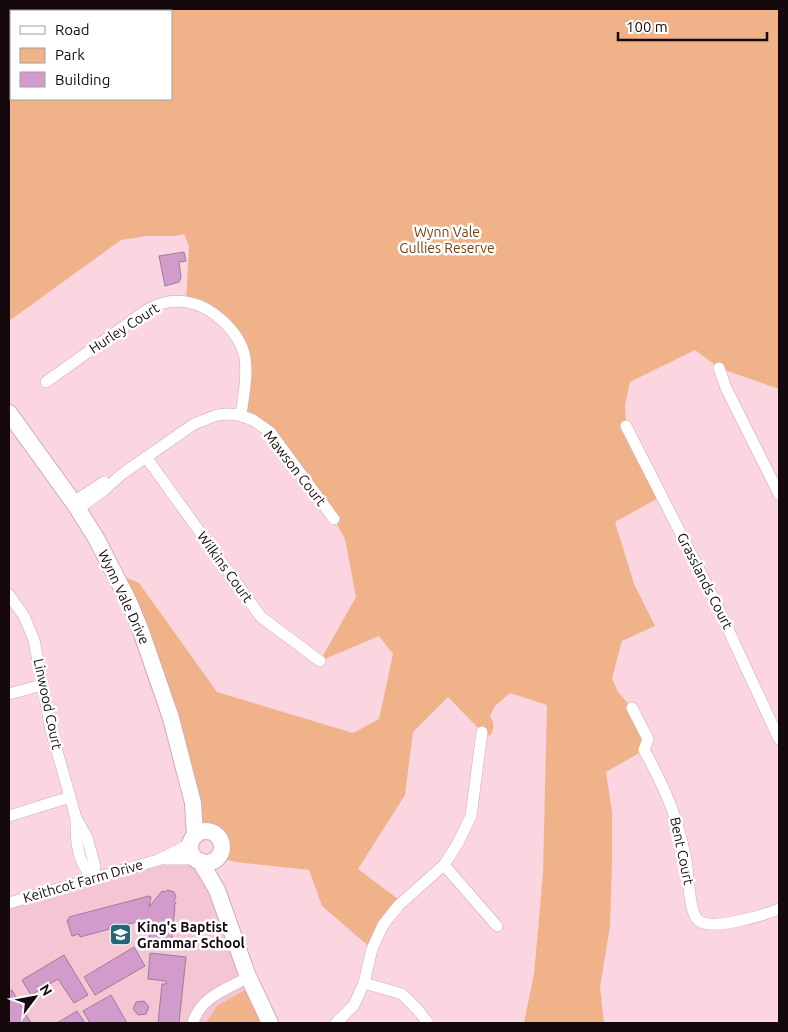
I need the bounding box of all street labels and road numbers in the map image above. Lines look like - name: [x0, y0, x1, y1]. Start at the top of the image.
- street label: Hurley Court: [86, 299, 162, 356]
- street label: Mawson Court: [261, 427, 330, 509]
- street label: Wilkins Court: [194, 528, 256, 606]
- street label: Grasslands Court: [674, 530, 736, 632]
- street label: Wynn Vale Drive: [95, 547, 153, 647]
- street label: Linwood Court: [31, 657, 66, 751]
- street label: Bent Court: [667, 816, 697, 887]
- street label: Keithcot Farm Drive: [21, 856, 145, 906]

